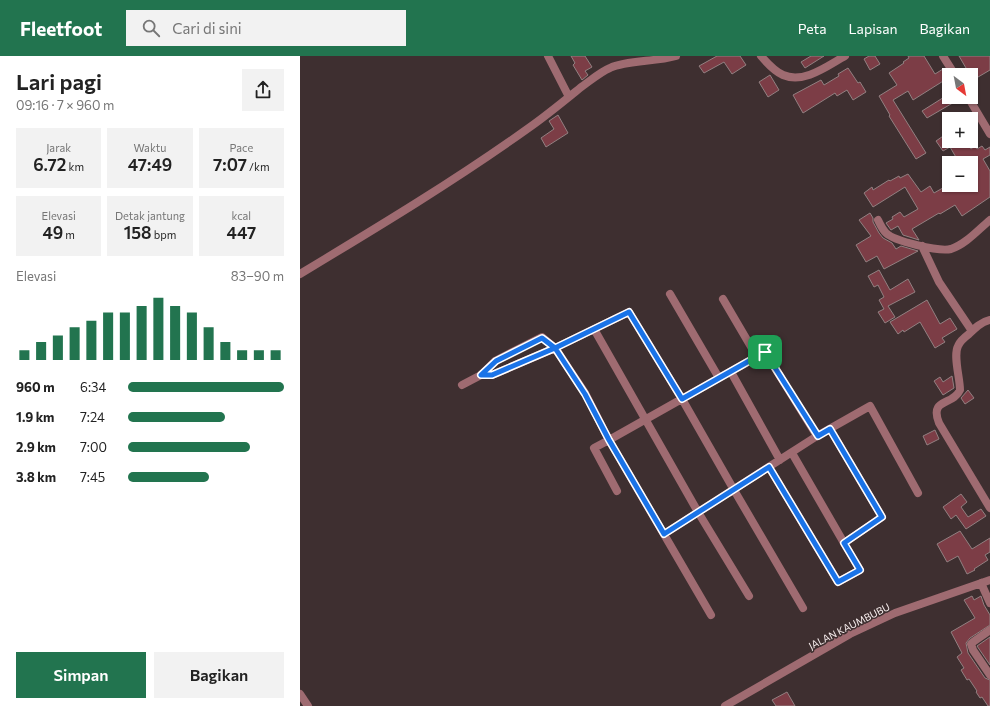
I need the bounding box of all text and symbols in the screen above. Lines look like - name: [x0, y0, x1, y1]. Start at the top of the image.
- search box: [126, 10, 406, 46]
- text: Fleetfoot: [20, 17, 102, 40]
- icon: search: [140, 17, 162, 39]
- text: Cari di sini: [172, 19, 242, 37]
- text: Peta: [798, 20, 827, 37]
- text: Lapisan: [849, 20, 898, 37]
- text: Bagikan: [920, 20, 970, 37]
- text: Lari pagi: [16, 68, 102, 95]
- north arrow: [942, 68, 978, 104]
- map controls: [942, 68, 978, 192]
- button: share: [242, 69, 284, 111]
- text: 09:16 · 7 × 960 m: [16, 97, 114, 113]
- button: +: [942, 112, 978, 148]
- text: Jarak: [46, 141, 71, 154]
- text: Waktu: [133, 141, 167, 154]
- text: Pace: [229, 141, 253, 154]
- text: 6.72: [33, 154, 66, 175]
- text: 47:49: [128, 154, 172, 175]
- text: 7:07: [213, 154, 247, 175]
- button: −: [942, 156, 978, 192]
- text: km: [66, 160, 84, 173]
- text: /km: [247, 160, 270, 173]
- text: Elevasi: [42, 209, 76, 222]
- text: Detak jantung: [115, 209, 185, 222]
- text: kcal: [231, 209, 251, 222]
- text: 49: [42, 222, 63, 243]
- text: 158: [124, 222, 152, 243]
- text: 447: [227, 222, 256, 243]
- text: m: [63, 228, 75, 241]
- text: bpm: [152, 228, 176, 241]
- text: Elevasi: [16, 268, 56, 284]
- text: 83–90 m: [231, 268, 284, 284]
- pin: [748, 335, 782, 369]
- icon: arrive: [754, 341, 776, 363]
- text: 960 m: [16, 379, 55, 395]
- text: 6:34: [80, 379, 106, 395]
- text: 1.9 km: [16, 409, 54, 425]
- text: 7:24: [80, 409, 105, 425]
- text: 2.9 km: [16, 439, 56, 455]
- text: 7:00: [80, 439, 107, 455]
- text: 3.8 km: [16, 469, 56, 485]
- text: 7:45: [80, 469, 105, 485]
- street label: JALAN KAUMBUBU: [806, 600, 892, 652]
- button: Simpan: [16, 652, 146, 698]
- button: Bagikan: [154, 652, 284, 698]

